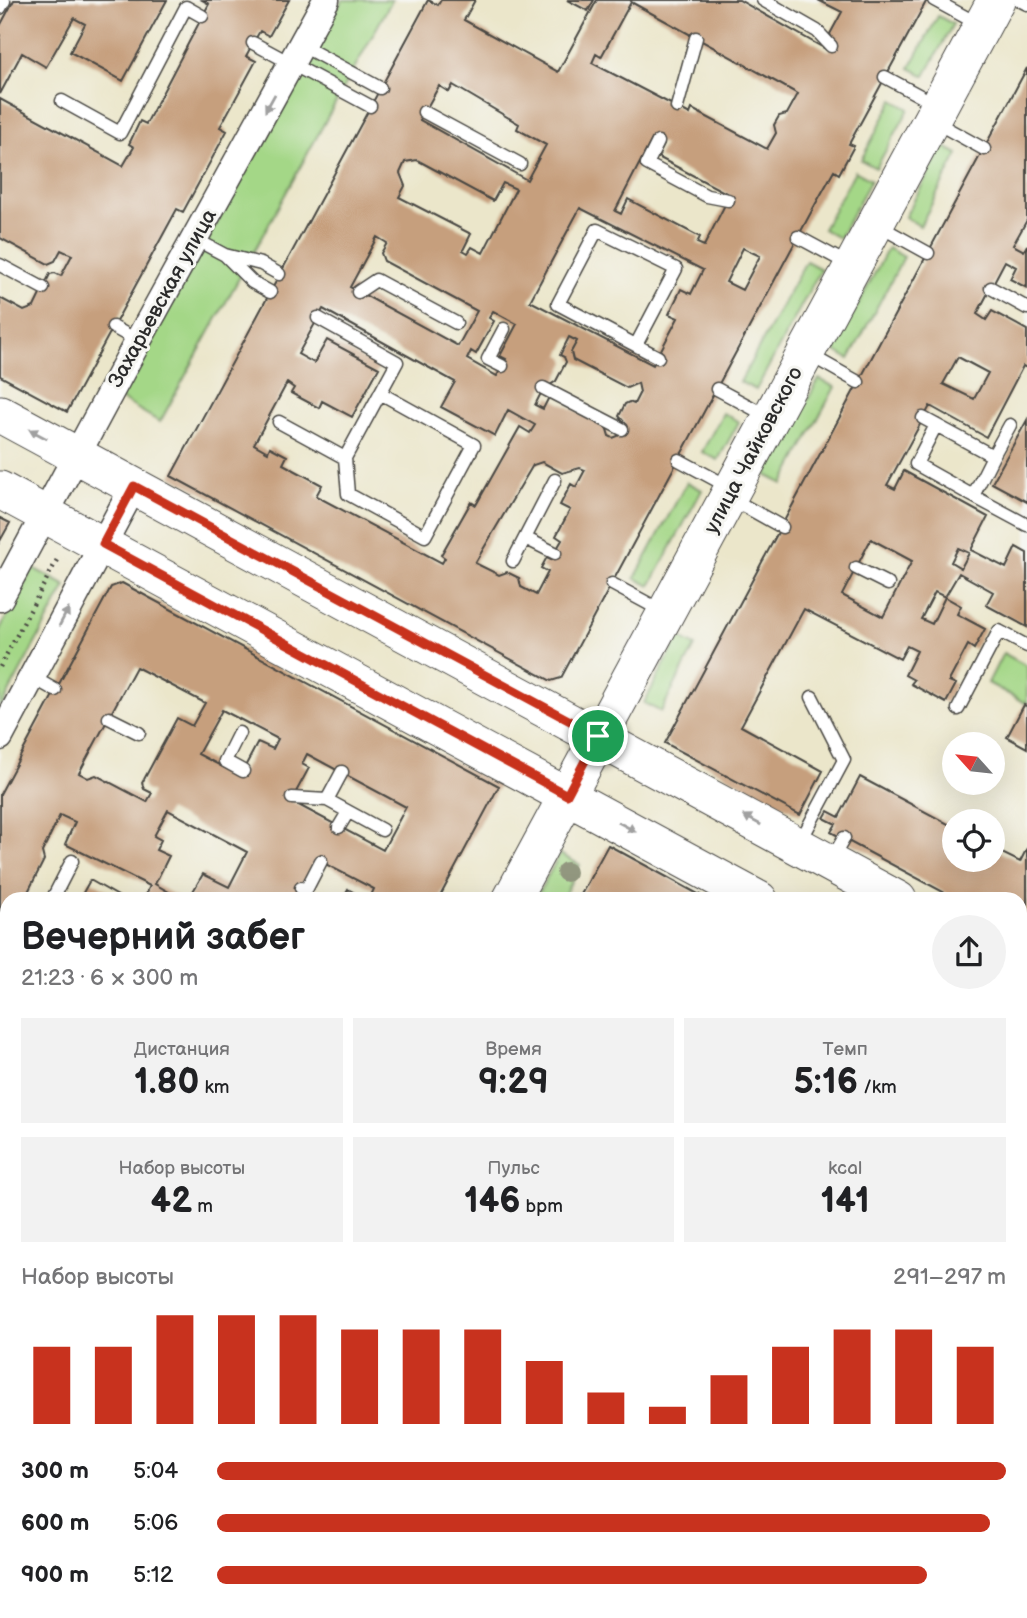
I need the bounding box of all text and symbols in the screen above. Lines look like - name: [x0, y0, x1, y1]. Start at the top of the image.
- one-way arrow: [264, 93, 276, 113]
- street label: Захарьевская улица: [103, 204, 222, 392]
- street label: улица Чайковского: [699, 362, 808, 538]
- one-way arrow: [28, 429, 48, 440]
- one-way arrow: [58, 607, 69, 627]
- pin: [568, 706, 628, 766]
- icon: arrive: [579, 717, 617, 755]
- north arrow: [942, 732, 1004, 794]
- map controls: [942, 732, 1005, 872]
- button: locate: [942, 809, 1005, 872]
- one-way arrow: [742, 814, 762, 826]
- one-way arrow: [617, 822, 637, 833]
- text: Вечерний забег: [21, 915, 305, 960]
- button: share: [932, 915, 1006, 989]
- text: 21:23 · 6 × 300 m: [21, 964, 198, 992]
- text: Дистанция: [134, 1038, 230, 1061]
- text: Время: [485, 1038, 542, 1061]
- text: Темп: [823, 1038, 868, 1061]
- text: 1.80: [134, 1061, 199, 1104]
- text: 9:29: [478, 1061, 549, 1104]
- text: 5:16: [794, 1061, 858, 1104]
- text: km: [199, 1076, 230, 1099]
- text: /km: [858, 1076, 897, 1099]
- text: Набор высоты: [119, 1157, 245, 1180]
- text: Пульс: [487, 1157, 540, 1180]
- text: kcal: [828, 1157, 862, 1180]
- text: 42: [151, 1180, 192, 1223]
- text: 146: [464, 1180, 520, 1223]
- text: 141: [820, 1180, 870, 1223]
- text: m: [192, 1195, 213, 1218]
- text: bpm: [520, 1195, 563, 1218]
- text: Набор высоты: [21, 1263, 174, 1291]
- text: 291–297 m: [893, 1263, 1006, 1291]
- text: 300 m: [21, 1457, 89, 1485]
- text: 5:04: [133, 1457, 178, 1485]
- text: 600 m: [21, 1509, 89, 1537]
- text: 5:06: [133, 1509, 178, 1537]
- text: 900 m: [21, 1561, 89, 1589]
- text: 5:12: [133, 1561, 173, 1589]

